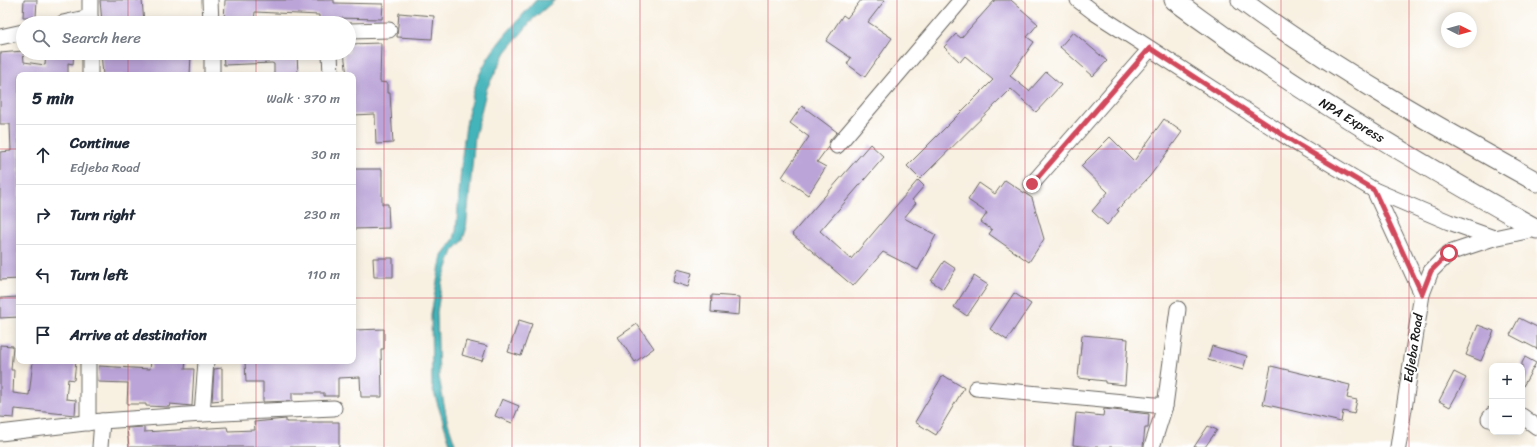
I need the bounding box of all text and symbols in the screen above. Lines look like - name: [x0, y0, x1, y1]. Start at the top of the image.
- north arrow: [1441, 12, 1477, 48]
- search box: [16, 16, 356, 60]
- text: Search here: [62, 25, 141, 51]
- icon: search: [30, 27, 52, 49]
- text: 5 min: [32, 83, 74, 113]
- text: Walk · 370 m: [266, 87, 340, 110]
- street label: NPA Express: [1315, 91, 1389, 149]
- text: Continue: [70, 130, 130, 156]
- text: 30 m: [311, 143, 340, 166]
- icon: ahead: [32, 144, 54, 166]
- text: Edjeba Road: [70, 156, 140, 179]
- route end: [1023, 175, 1041, 193]
- text: Turn right: [70, 202, 135, 228]
- text: 230 m: [304, 203, 340, 226]
- icon: right: [32, 204, 54, 226]
- route start: [1440, 244, 1458, 262]
- text: Turn left: [70, 262, 128, 288]
- text: 110 m: [307, 263, 340, 286]
- icon: left: [32, 264, 54, 286]
- street label: Edjeba Road: [1396, 311, 1430, 384]
- text: Arrive at destination: [70, 322, 207, 348]
- icon: arrive: [32, 324, 54, 346]
- map controls: [1489, 363, 1525, 435]
- button: +: [1489, 363, 1525, 399]
- button: −: [1489, 399, 1525, 435]

